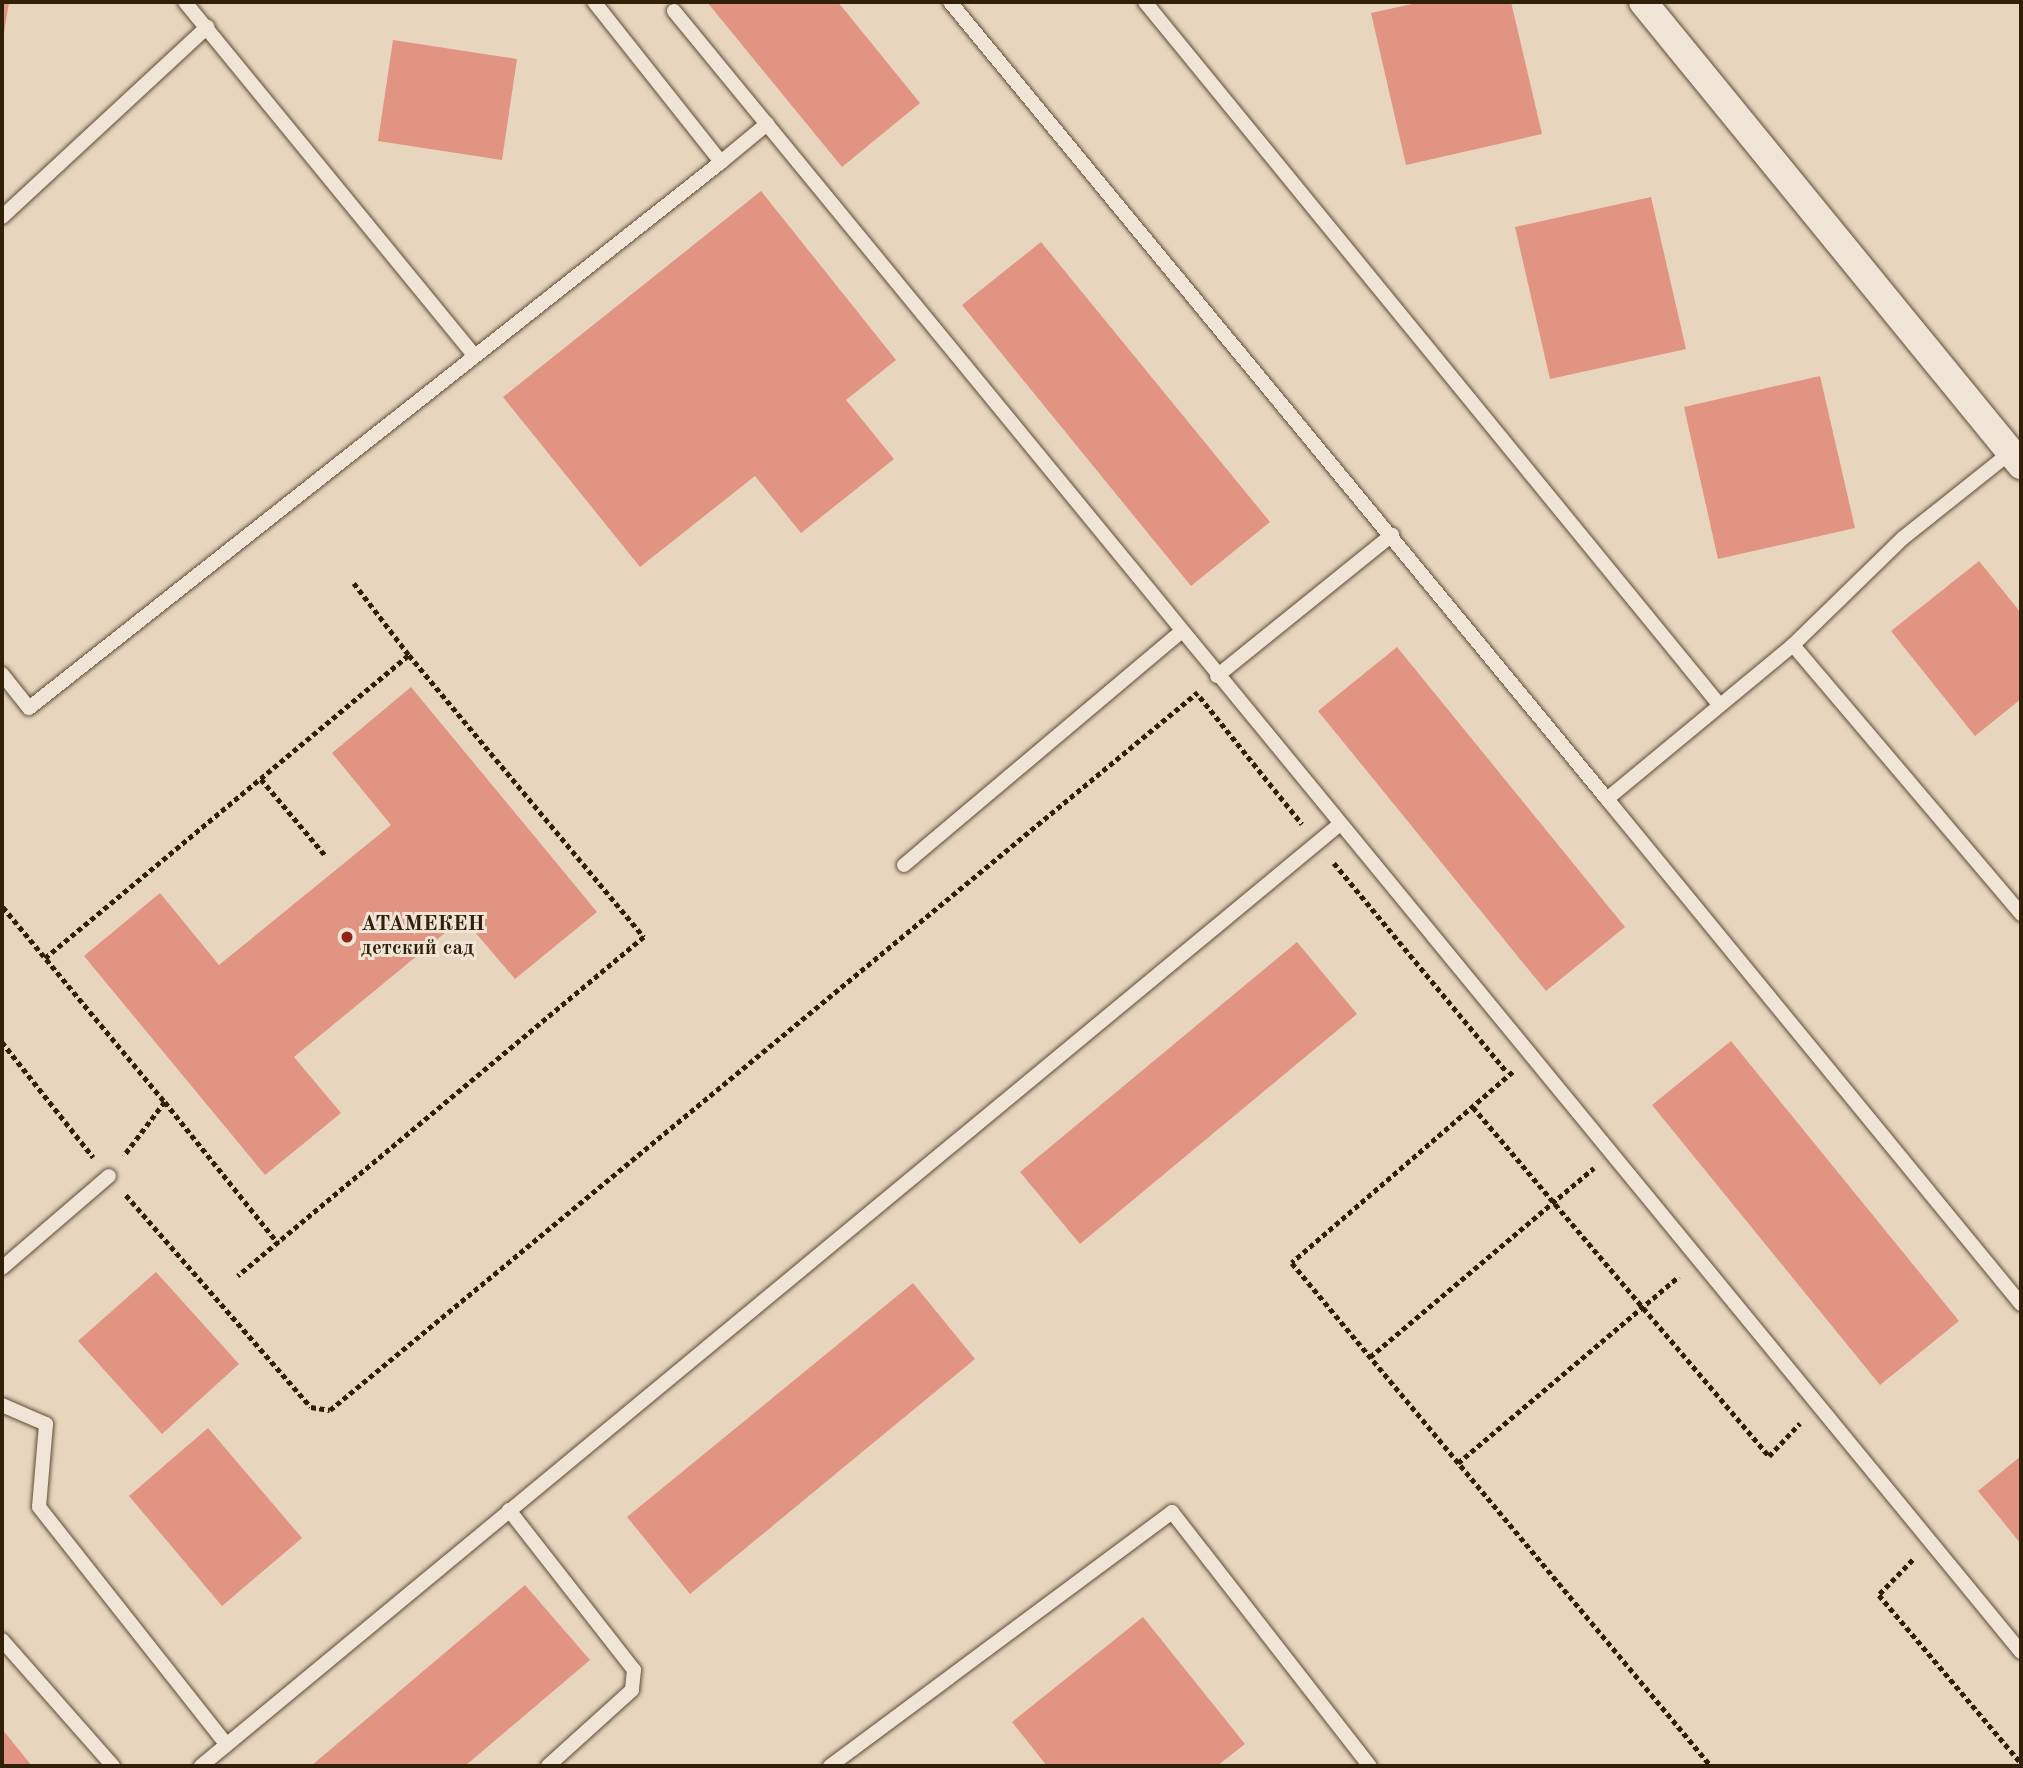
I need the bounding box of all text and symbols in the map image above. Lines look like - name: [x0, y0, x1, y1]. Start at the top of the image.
- place label: АТАМЕКЕН детский сад: [361, 912, 485, 962]
- marker: АТАМЕКЕН детский сад: [339, 929, 355, 945]

